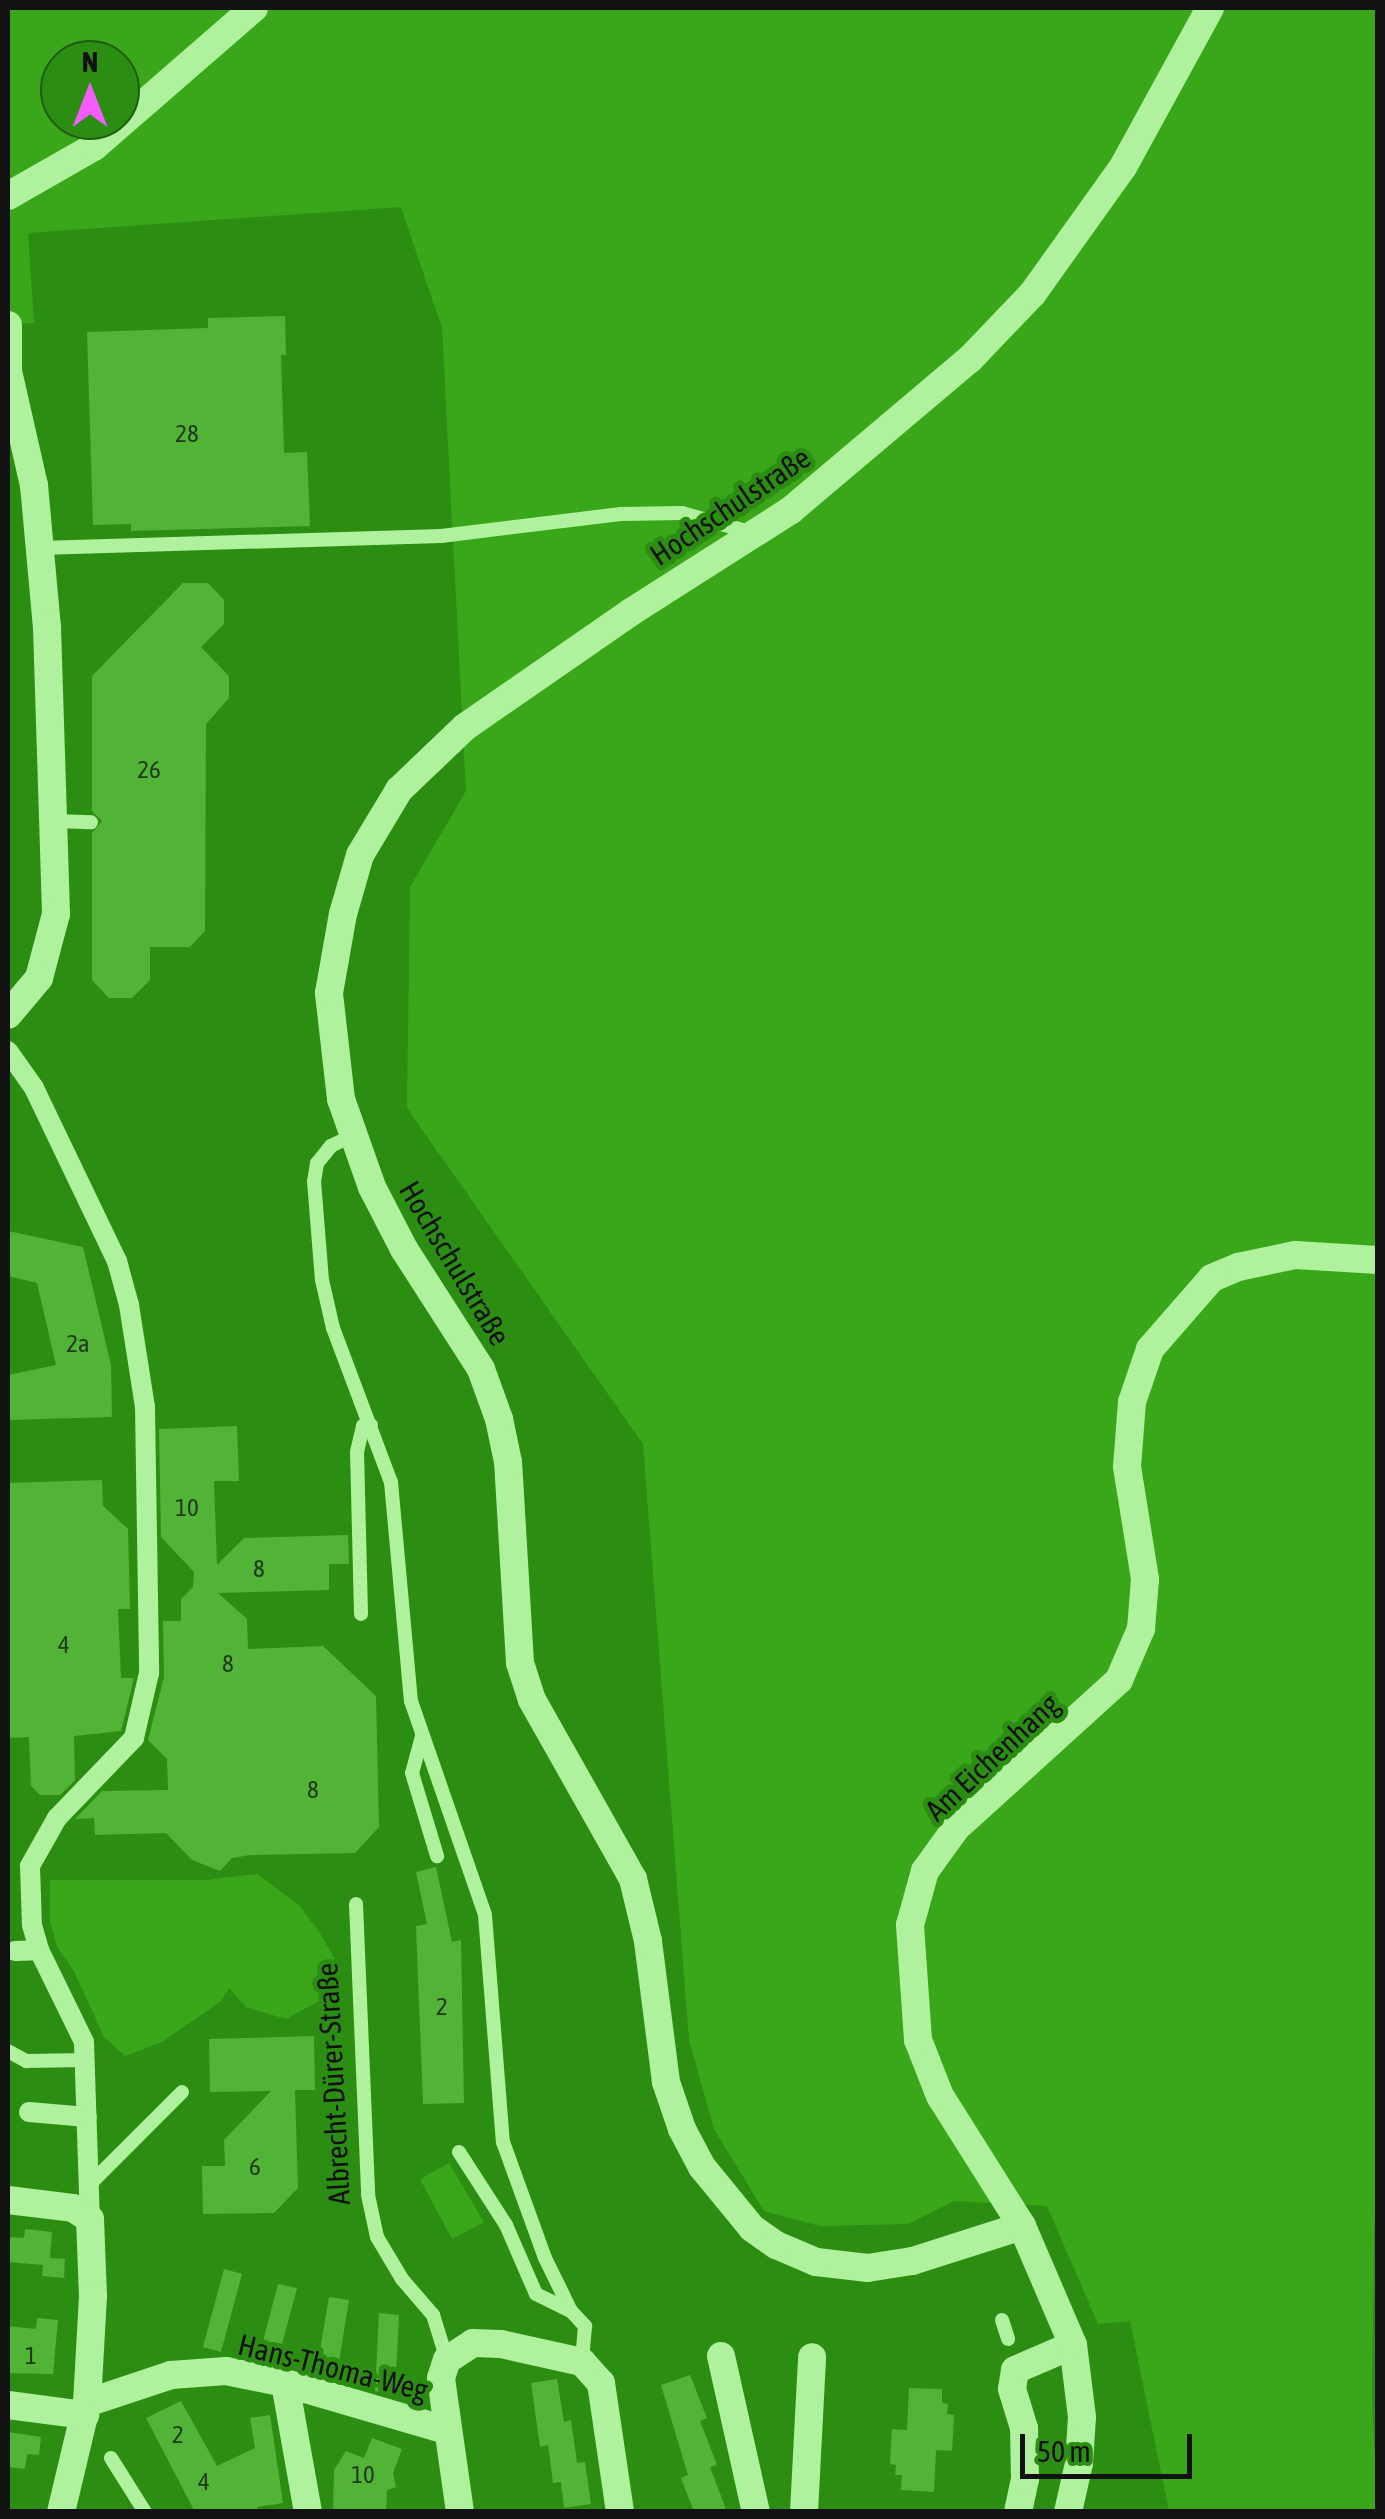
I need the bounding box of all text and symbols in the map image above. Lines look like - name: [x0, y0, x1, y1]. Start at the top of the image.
- north arrow: [40, 40, 140, 140]
- text: N: [82, 46, 98, 78]
- house number: 28: [175, 418, 199, 448]
- street label: Hochschulstraße: [643, 439, 817, 573]
- house number: 26: [137, 754, 161, 784]
- street label: Hochschulstraße: [392, 1174, 518, 1352]
- house number: 2a: [66, 1328, 90, 1358]
- house number: 10: [175, 1492, 199, 1522]
- house number: 8: [253, 1553, 265, 1583]
- house number: 4: [58, 1629, 70, 1659]
- house number: 8: [222, 1648, 234, 1678]
- street label: Am Eichenhang: [918, 1686, 1066, 1828]
- house number: 8: [307, 1774, 319, 1804]
- street label: Albrecht-Dürer-Straße: [309, 1962, 357, 2206]
- house number: 2: [436, 1991, 448, 2021]
- house number: 6: [249, 2151, 261, 2181]
- street label: Hans-Thoma-Weg: [234, 2326, 432, 2408]
- house number: 1: [25, 2340, 37, 2370]
- scale bar: [1025, 2414, 1198, 2476]
- house number: 2: [172, 2419, 184, 2449]
- text: 50 m: [1037, 2434, 1091, 2468]
- house number: 10: [351, 2459, 375, 2489]
- house number: 4: [198, 2466, 210, 2496]

